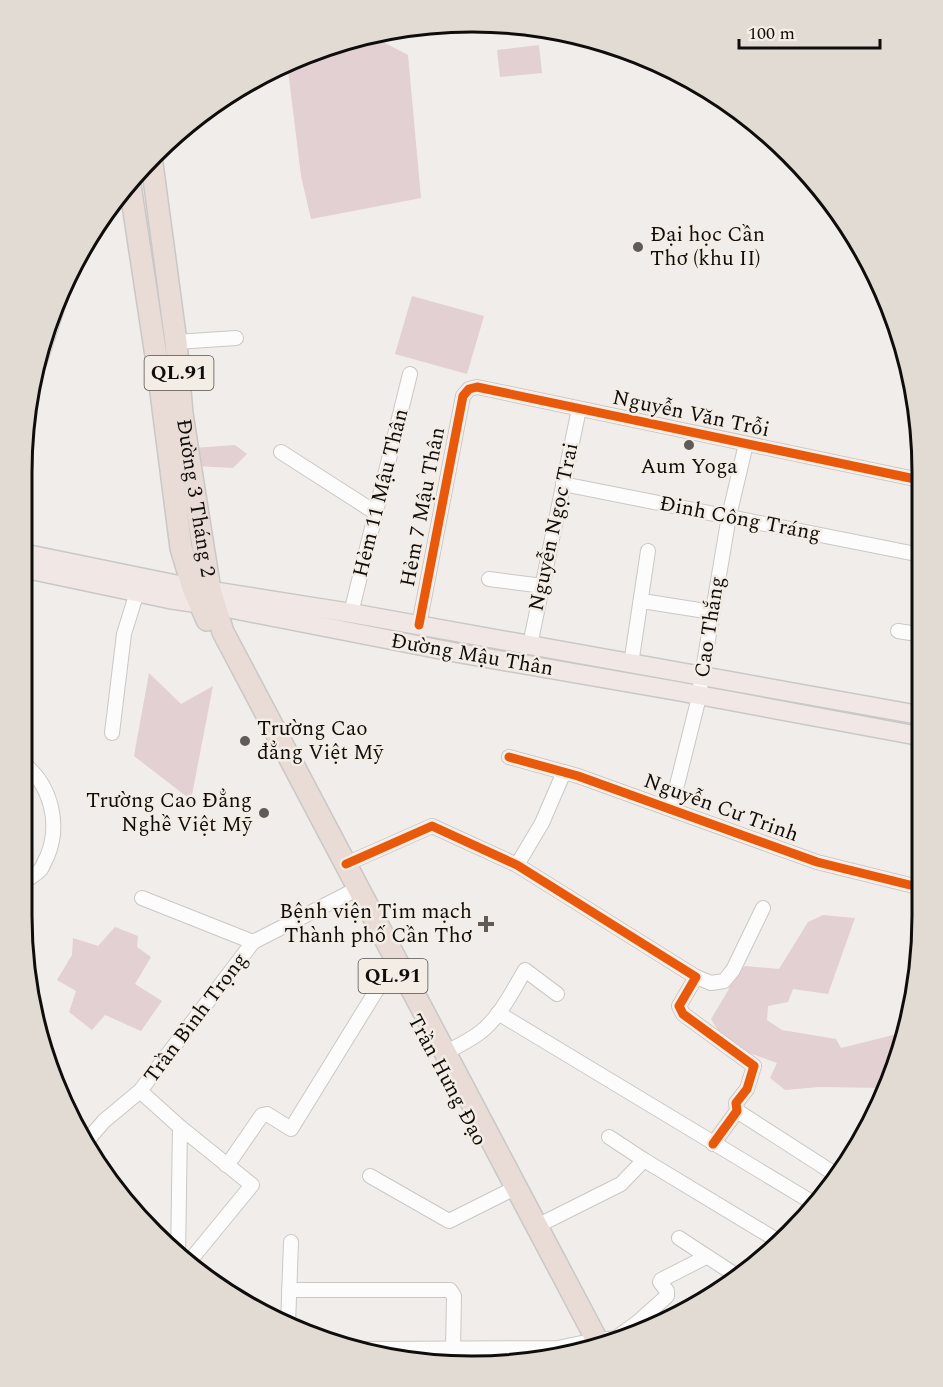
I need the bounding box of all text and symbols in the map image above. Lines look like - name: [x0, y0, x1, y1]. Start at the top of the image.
- scale bar: [739, 12, 880, 50]
- text: 100 m: [748, 20, 795, 47]
- place label: Đại học Cần Thơ (khu II): [650, 219, 765, 275]
- marker: Đại học Cần Thơ (khu II): [631, 240, 645, 254]
- road number: QL.91: [144, 356, 213, 390]
- street label: Nguyễn Văn Trỗi: [610, 382, 772, 446]
- street label: Hẻm 11 Mậu Thân: [345, 405, 417, 581]
- street label: Đường 3 Tháng 2: [167, 417, 224, 579]
- street label: Hẻm 7 Mậu Thân: [392, 424, 454, 590]
- marker: Aum Yoga: [682, 438, 696, 452]
- street label: Nguyễn Ngọc Trai: [521, 440, 587, 614]
- place label: Aum Yoga: [641, 451, 738, 483]
- street label: Đinh Công Tráng: [657, 488, 823, 550]
- street label: Cao Thắng: [686, 574, 734, 680]
- street label: Đường Mậu Thân: [388, 625, 556, 685]
- place label: Trường Cao đẳng Việt Mỹ: [257, 713, 384, 769]
- marker: Trường Cao đẳng Việt Mỹ: [238, 734, 252, 748]
- street label: Nguyễn Cư Trinh: [639, 765, 803, 851]
- place label: Trường Cao Đẳng Nghề Việt Mỹ: [86, 785, 253, 841]
- marker: Trường Cao Đẳng Nghề Việt Mỹ: [257, 806, 271, 820]
- place label: Bệnh viện Tim mạch Thành phố Cần Thơ: [279, 896, 473, 952]
- marker: Bệnh viện Tim mạch Thành phố Cần Thơ: [477, 915, 495, 933]
- street label: Trần Bình Trọng: [136, 946, 256, 1090]
- road number: QL.91: [358, 959, 428, 993]
- street label: Trần Hưng Đạo: [399, 1008, 495, 1152]

